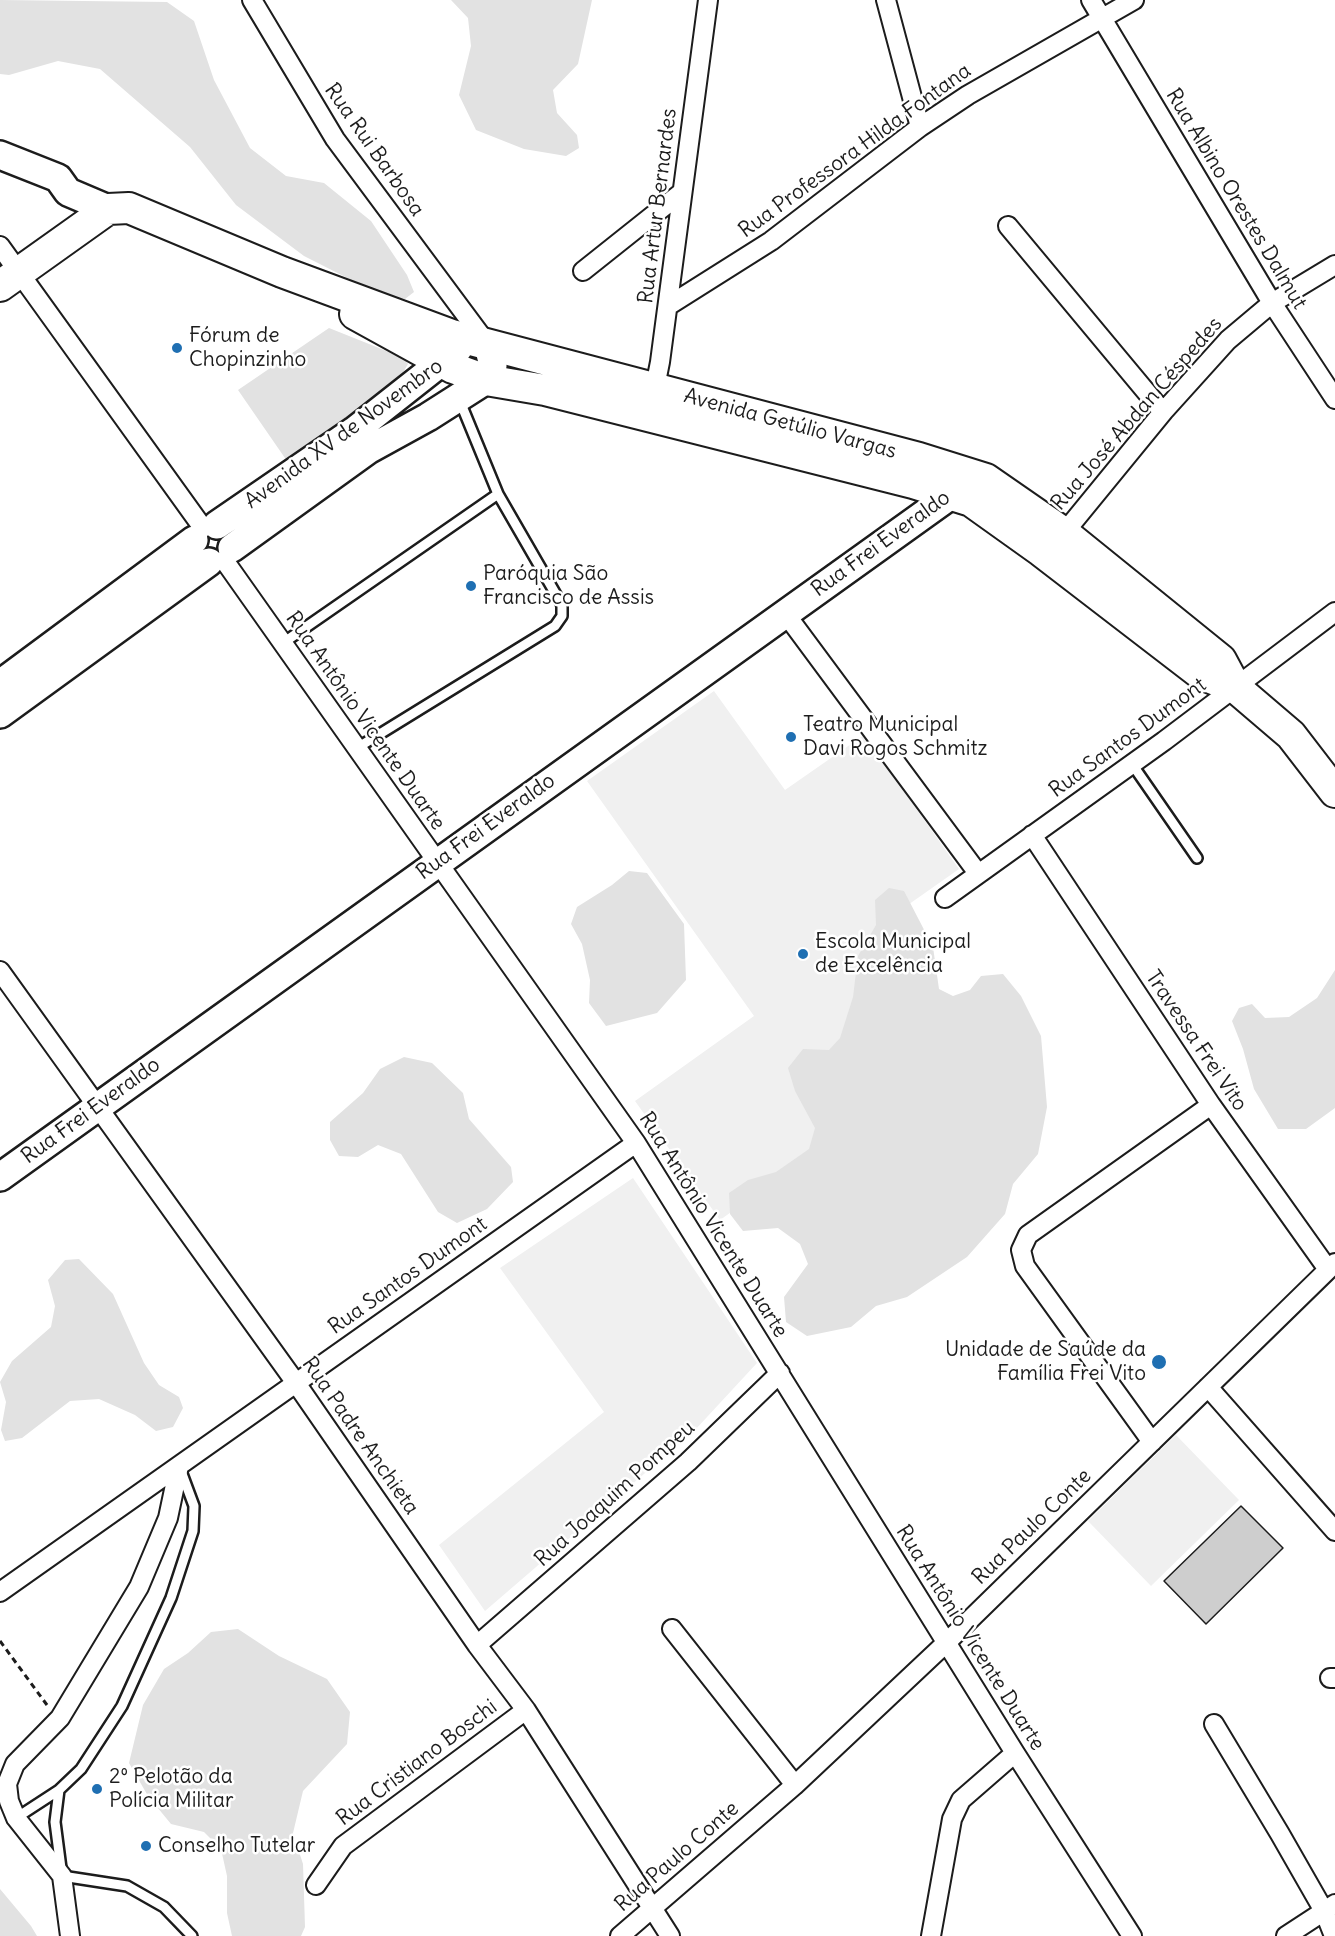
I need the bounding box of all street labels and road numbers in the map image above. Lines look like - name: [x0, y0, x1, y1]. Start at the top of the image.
- street label: Rua Professora Hilda Fontana: [734, 58, 976, 244]
- street label: Rua Rui Barbosa: [319, 79, 429, 221]
- street label: Rua Albino Orestes Dalmut: [1160, 84, 1312, 314]
- street label: Rua Artur Bernardes: [634, 107, 682, 305]
- street label: Rua José Abdan Céspedes: [1046, 312, 1228, 516]
- street label: Avenida XV de Novembro: [240, 354, 448, 514]
- street label: Avenida Getúlio Vargas: [681, 383, 899, 465]
- street label: Rua Frei Everaldo: [807, 485, 955, 603]
- street label: Rua Antônio Vicente Duarte: [280, 607, 450, 835]
- street label: Rua Santos Dumont: [1045, 673, 1211, 803]
- street label: Rua Frei Everaldo: [412, 768, 560, 886]
- street label: Travessa Frei Vito: [1140, 966, 1252, 1116]
- street label: Rua Frei Everaldo: [17, 1052, 165, 1170]
- street label: Rua Antônio Vicente Duarte: [633, 1108, 793, 1342]
- street label: Rua Santos Dumont: [324, 1212, 492, 1340]
- street label: Rua Padre Anchieta: [296, 1352, 424, 1520]
- street label: Rua Joaquim Pompeu: [530, 1415, 700, 1573]
- street label: Rua Paulo Conte: [967, 1464, 1097, 1590]
- street label: Rua Antônio Vicente Duarte: [890, 1521, 1050, 1755]
- street label: Rua Cristiano Boschi: [332, 1694, 502, 1832]
- street label: Rua Paulo Conte: [610, 1796, 744, 1918]

